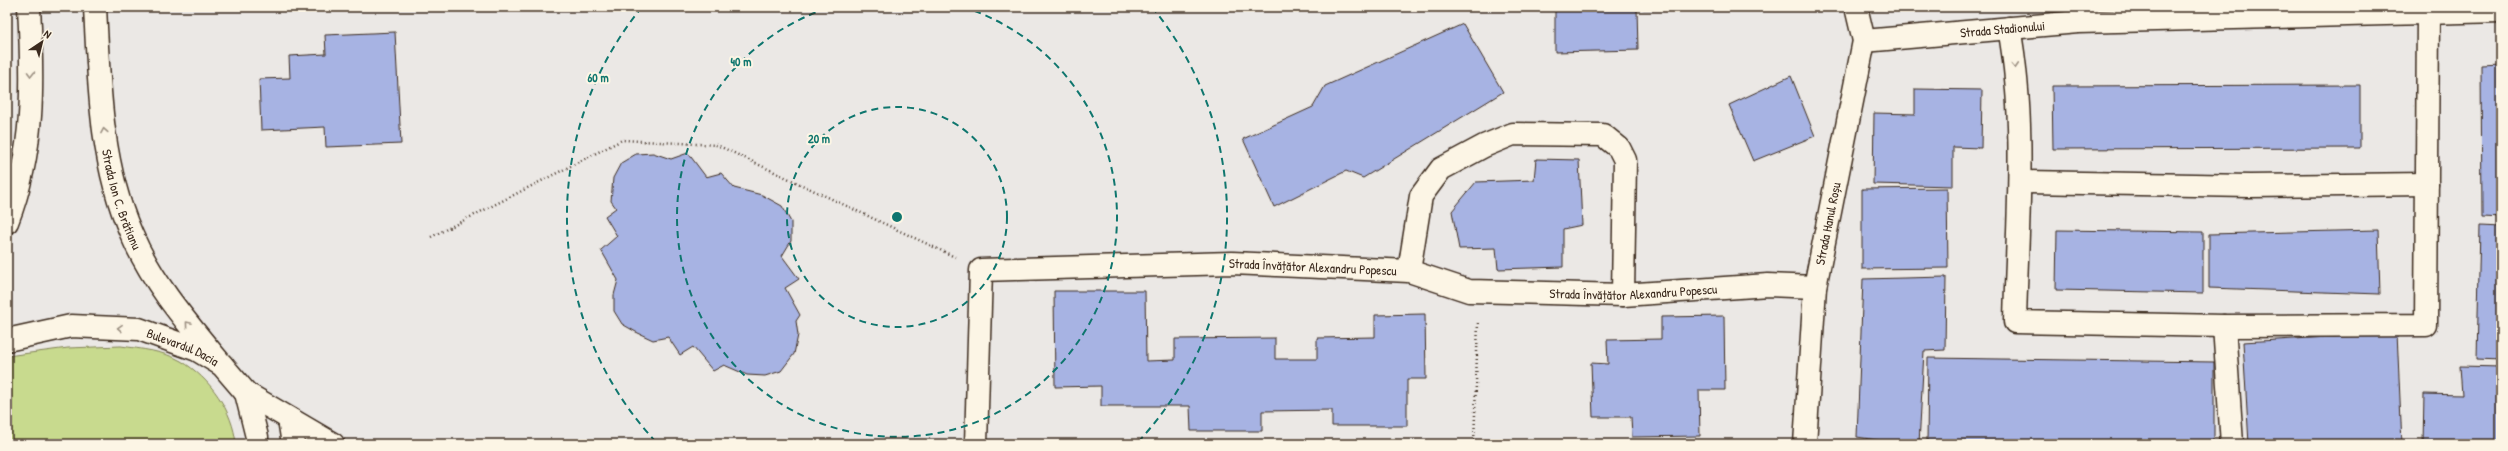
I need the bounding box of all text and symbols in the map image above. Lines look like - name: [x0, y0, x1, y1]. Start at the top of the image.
- street label: Strada Stadionului: [1959, 16, 2046, 41]
- north arrow: [22, 22, 62, 62]
- text: N: [41, 26, 54, 41]
- text: 40 m: [731, 53, 751, 70]
- one-way arrow: [2011, 63, 2020, 69]
- text: 60 m: [587, 69, 609, 86]
- one-way arrow: [27, 71, 35, 77]
- one-way arrow: [100, 127, 109, 134]
- text: 20 m: [808, 130, 830, 147]
- street label: Strada Ion C. Brătianu: [98, 148, 146, 252]
- street label: Strada Hanul Roșu: [1811, 181, 1845, 266]
- centre of rings: [890, 210, 904, 224]
- street label: Strada Învățător Alexandru Popescu: [1229, 254, 1397, 279]
- street label: Strada Învățător Alexandru Popescu: [1549, 280, 1718, 304]
- one-way arrow: [186, 321, 193, 329]
- one-way arrow: [117, 324, 123, 333]
- street label: Bulevardul Dacia: [144, 324, 222, 370]

